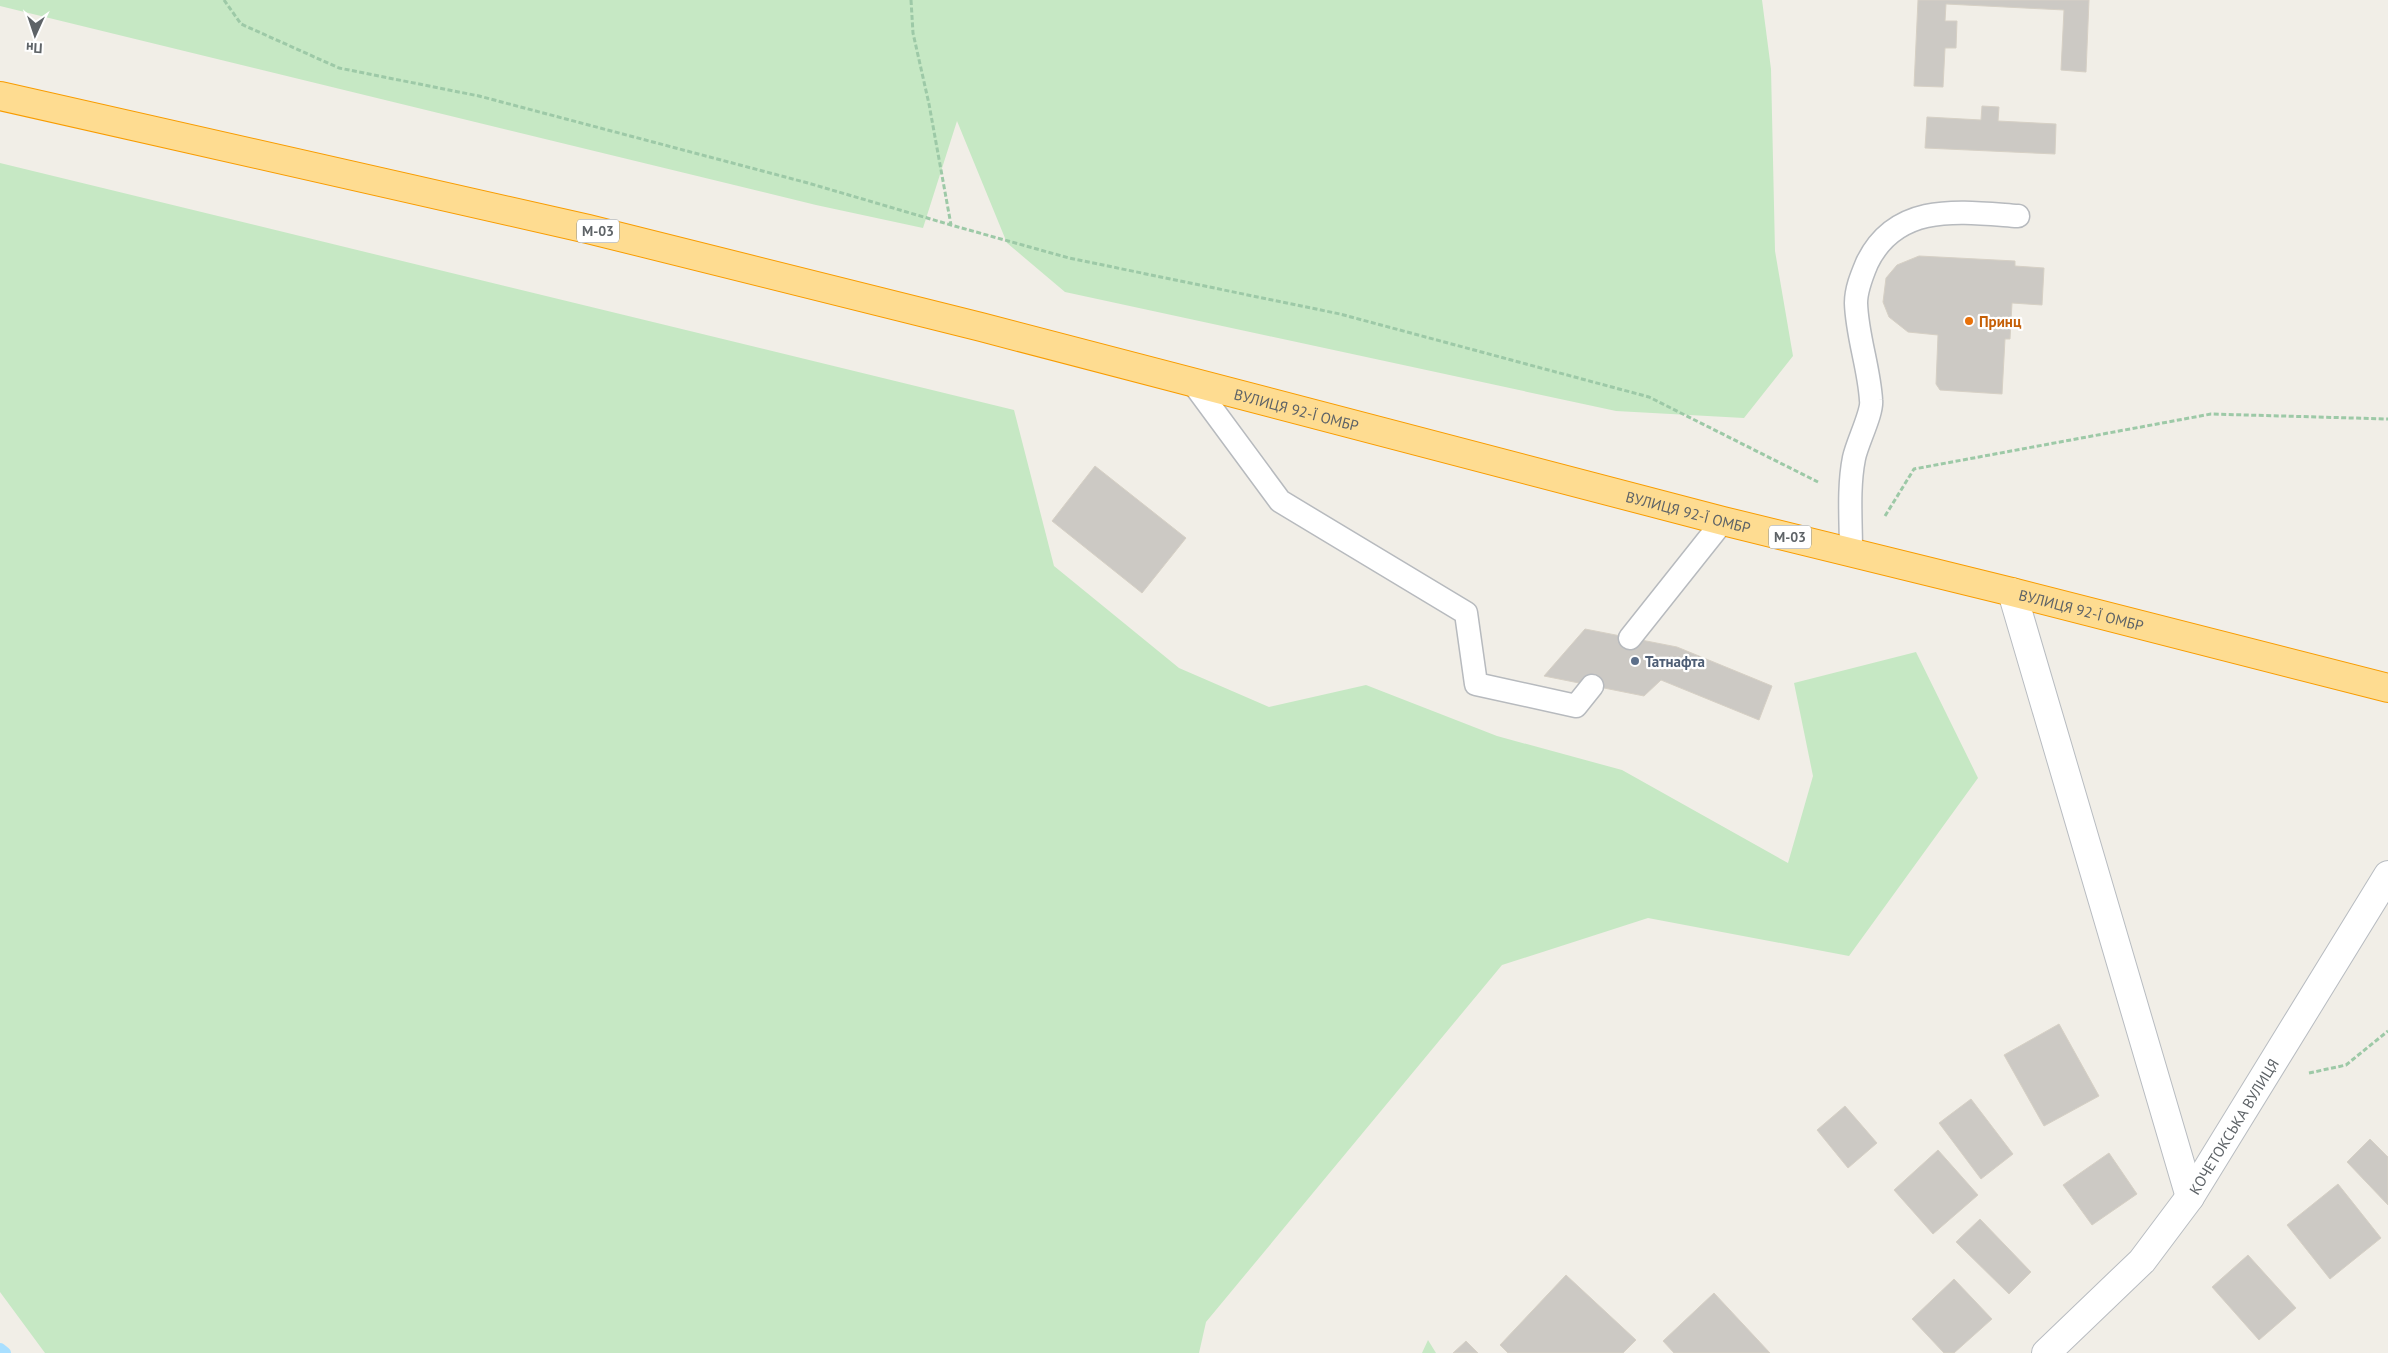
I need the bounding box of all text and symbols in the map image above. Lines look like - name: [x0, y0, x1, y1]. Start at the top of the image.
- north arrow: [10, 10, 60, 60]
- text: Пн: [26, 39, 43, 57]
- road number: М-03: [577, 220, 619, 242]
- place label: Принц: [1979, 312, 2022, 331]
- marker: Принц: [1963, 315, 1975, 327]
- street label: ВУЛИЦЯ 92-Ї ОМБР: [1232, 384, 1361, 435]
- street label: ВУЛИЦЯ 92-Ї ОМБР: [1624, 487, 1753, 537]
- road number: М-03: [1769, 526, 1811, 548]
- street label: ВУЛИЦЯ 92-Ї ОМБР: [2017, 585, 2146, 635]
- place label: Татнафта: [1645, 652, 1705, 671]
- marker: Татнафта: [1629, 655, 1641, 667]
- street label: КОЧЕТОКСЬКА ВУЛИЦЯ: [2185, 1055, 2282, 1198]

